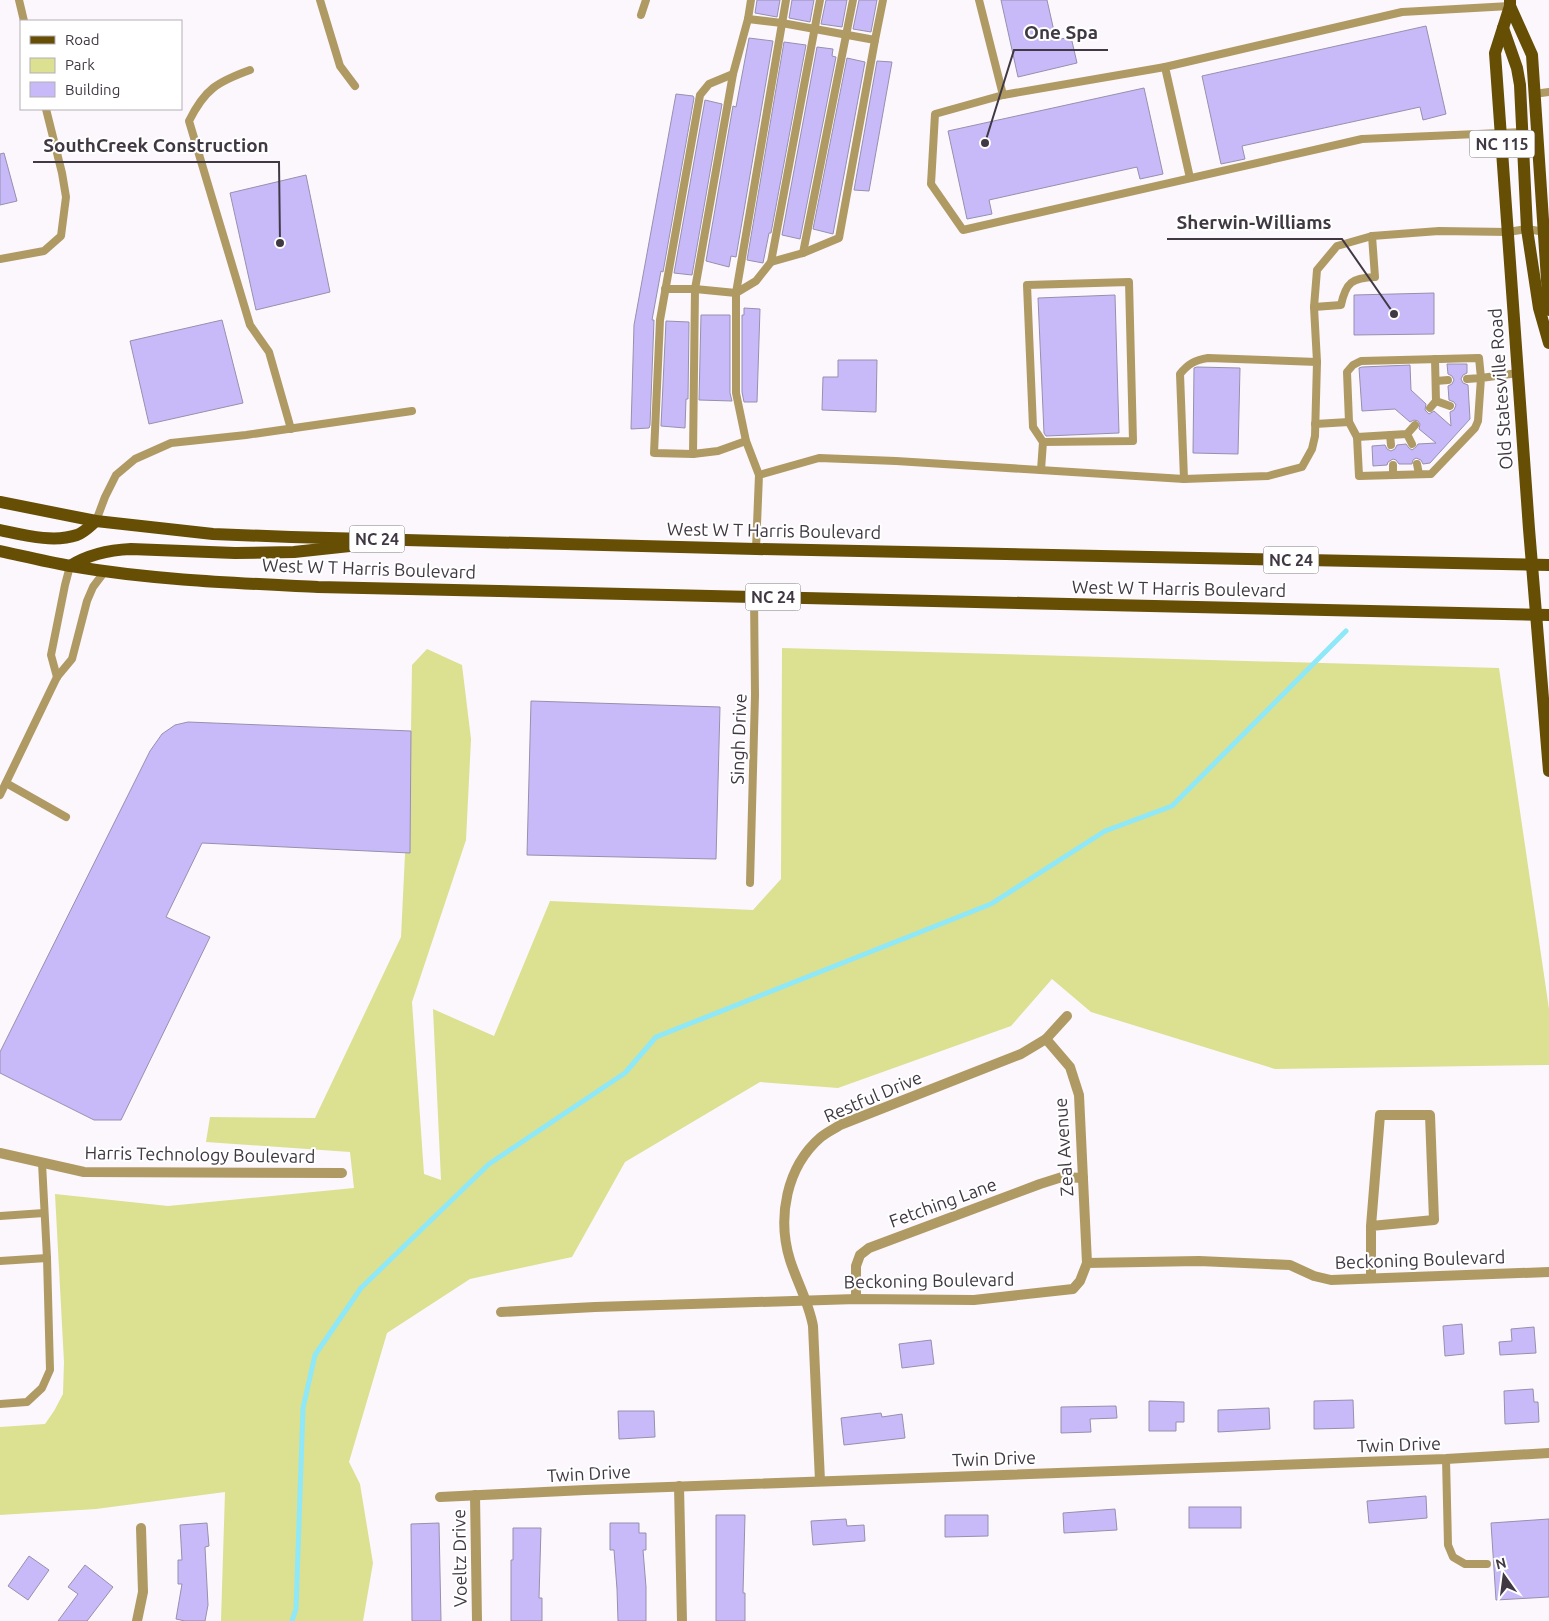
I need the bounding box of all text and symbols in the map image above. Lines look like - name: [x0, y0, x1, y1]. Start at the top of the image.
- callout: One Spa: [1014, 16, 1108, 50]
- legend: [20, 20, 182, 110]
- text: One Spa: [1024, 21, 1098, 43]
- text: Road: [65, 31, 100, 48]
- text: Park: [65, 56, 95, 73]
- text: Building: [65, 81, 120, 98]
- callout: SouthCreek Construction: [33, 128, 279, 162]
- road number: NC 115: [1470, 130, 1534, 158]
- text: SouthCreek Construction: [43, 134, 269, 156]
- callout: Sherwin-Williams: [1167, 205, 1342, 239]
- text: Sherwin-Williams: [1176, 211, 1332, 233]
- street label: Old Statesville Road: [1484, 308, 1516, 471]
- street label: West W T Harris Boulevard: [667, 518, 881, 542]
- road number: NC 24: [350, 526, 404, 552]
- road number: NC 24: [1264, 546, 1318, 574]
- street label: West W T Harris Boulevard: [262, 554, 476, 582]
- street label: West W T Harris Boulevard: [1072, 576, 1286, 600]
- road number: NC 24: [746, 584, 800, 610]
- street label: Singh Drive: [726, 693, 750, 785]
- street label: Restful Drive: [821, 1066, 925, 1126]
- street label: Zeal Avenue: [1050, 1097, 1076, 1197]
- street label: Harris Technology Boulevard: [84, 1142, 316, 1166]
- street label: Fetching Lane: [886, 1173, 999, 1231]
- street label: Beckoning Boulevard: [1334, 1246, 1506, 1272]
- street label: Beckoning Boulevard: [844, 1269, 1014, 1291]
- street label: Twin Drive: [1357, 1433, 1441, 1455]
- street label: Twin Drive: [952, 1447, 1036, 1469]
- street label: Twin Drive: [546, 1461, 631, 1485]
- street label: Voeltz Drive: [448, 1509, 470, 1607]
- north arrow: [1479, 1551, 1529, 1601]
- text: N: [1494, 1554, 1508, 1572]

